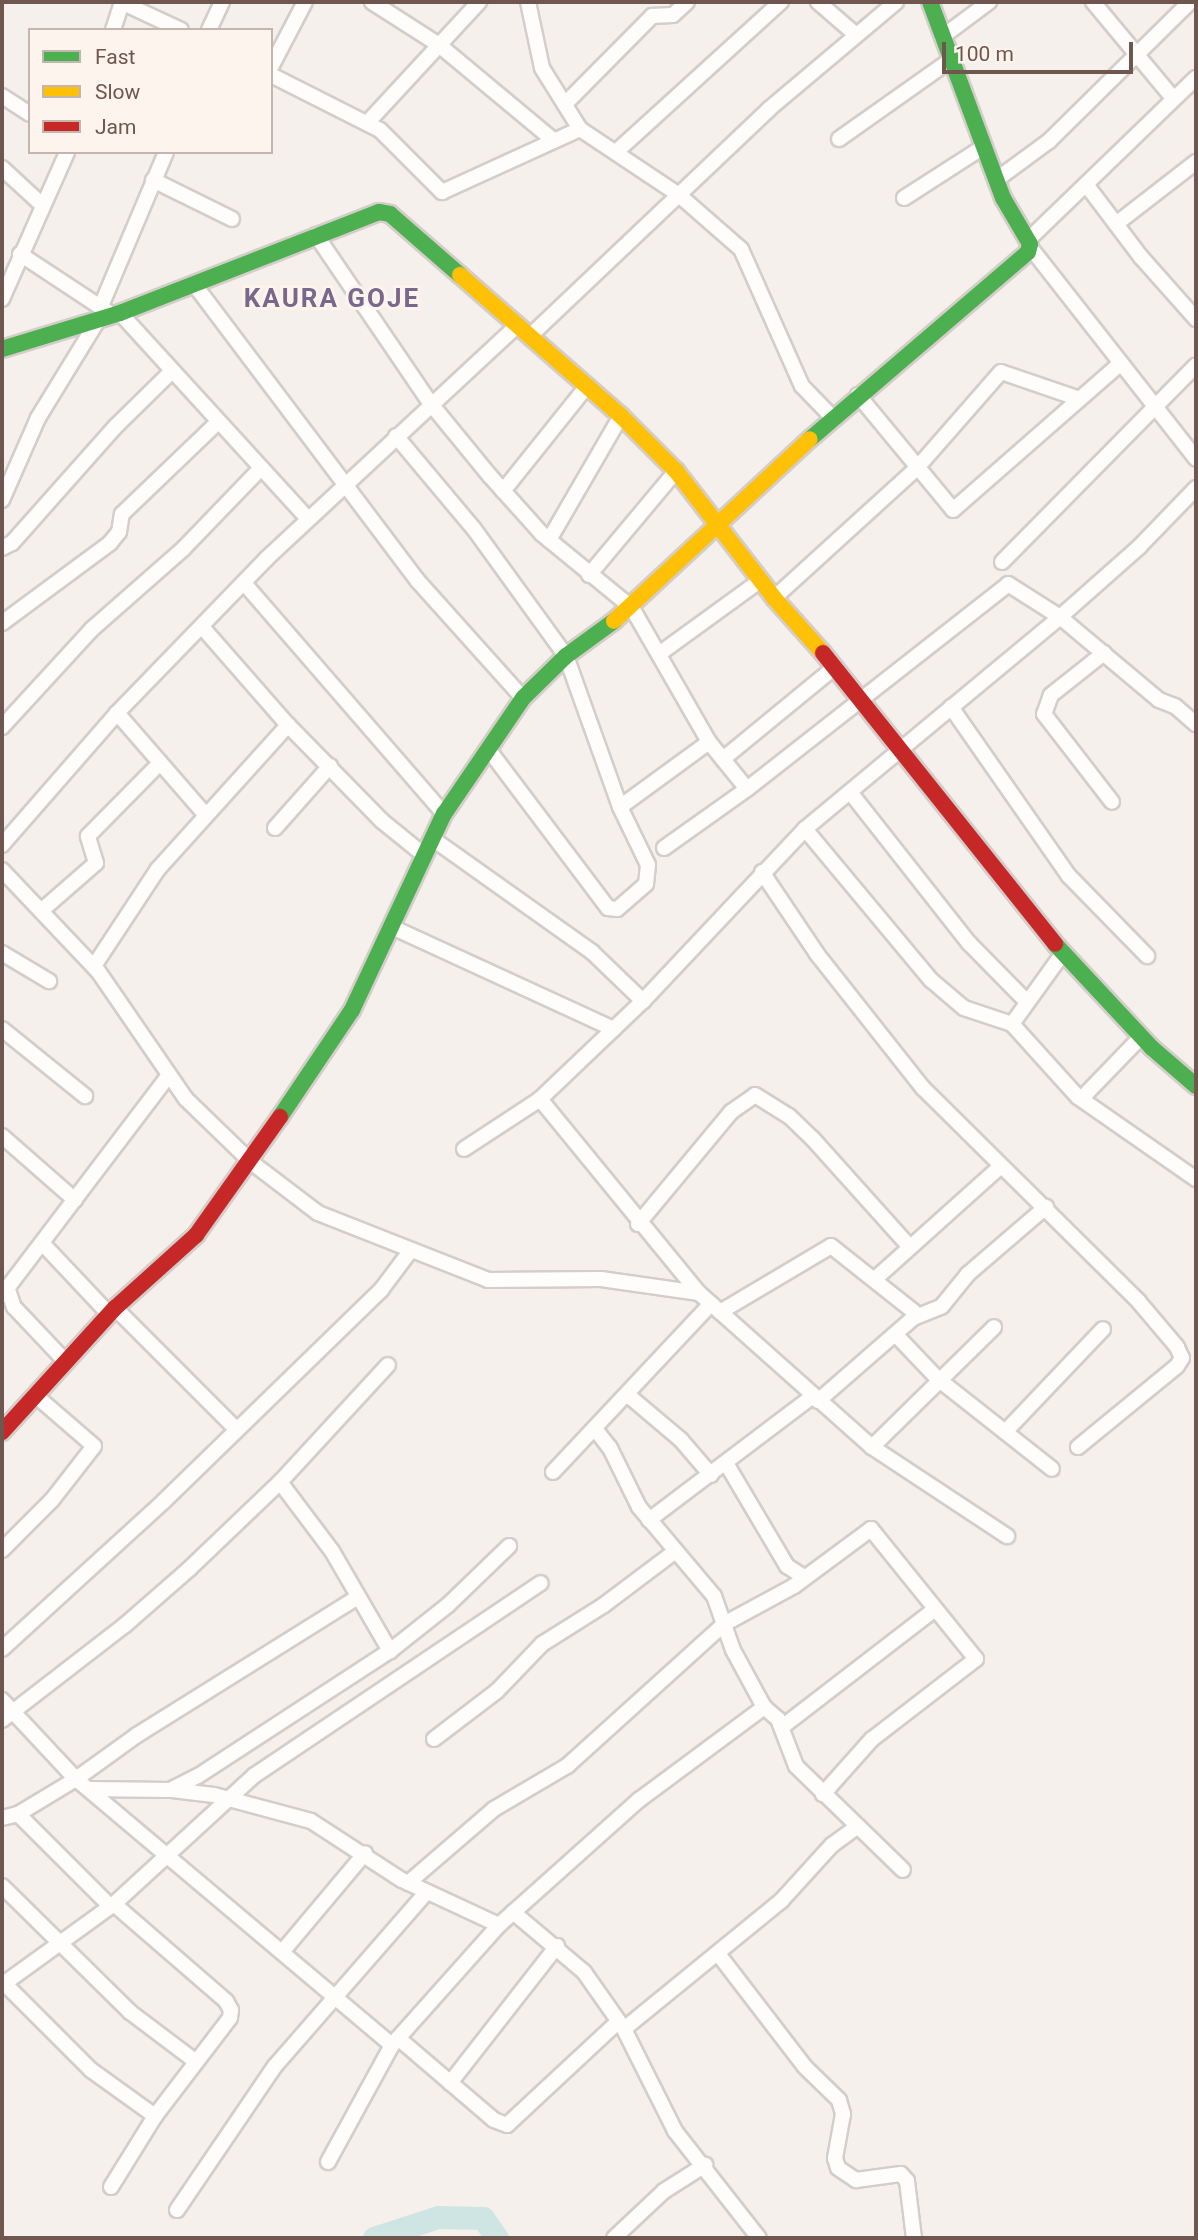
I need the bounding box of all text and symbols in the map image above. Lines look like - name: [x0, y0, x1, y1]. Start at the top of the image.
- legend: [28, 28, 273, 154]
- scale bar: [946, 28, 1137, 72]
- text: 100 m: [955, 42, 1014, 66]
- text: Fast: [95, 45, 135, 69]
- text: Slow: [95, 80, 140, 104]
- text: Jam: [95, 115, 136, 139]
- district label: KAURA GOJE: [245, 283, 419, 315]

